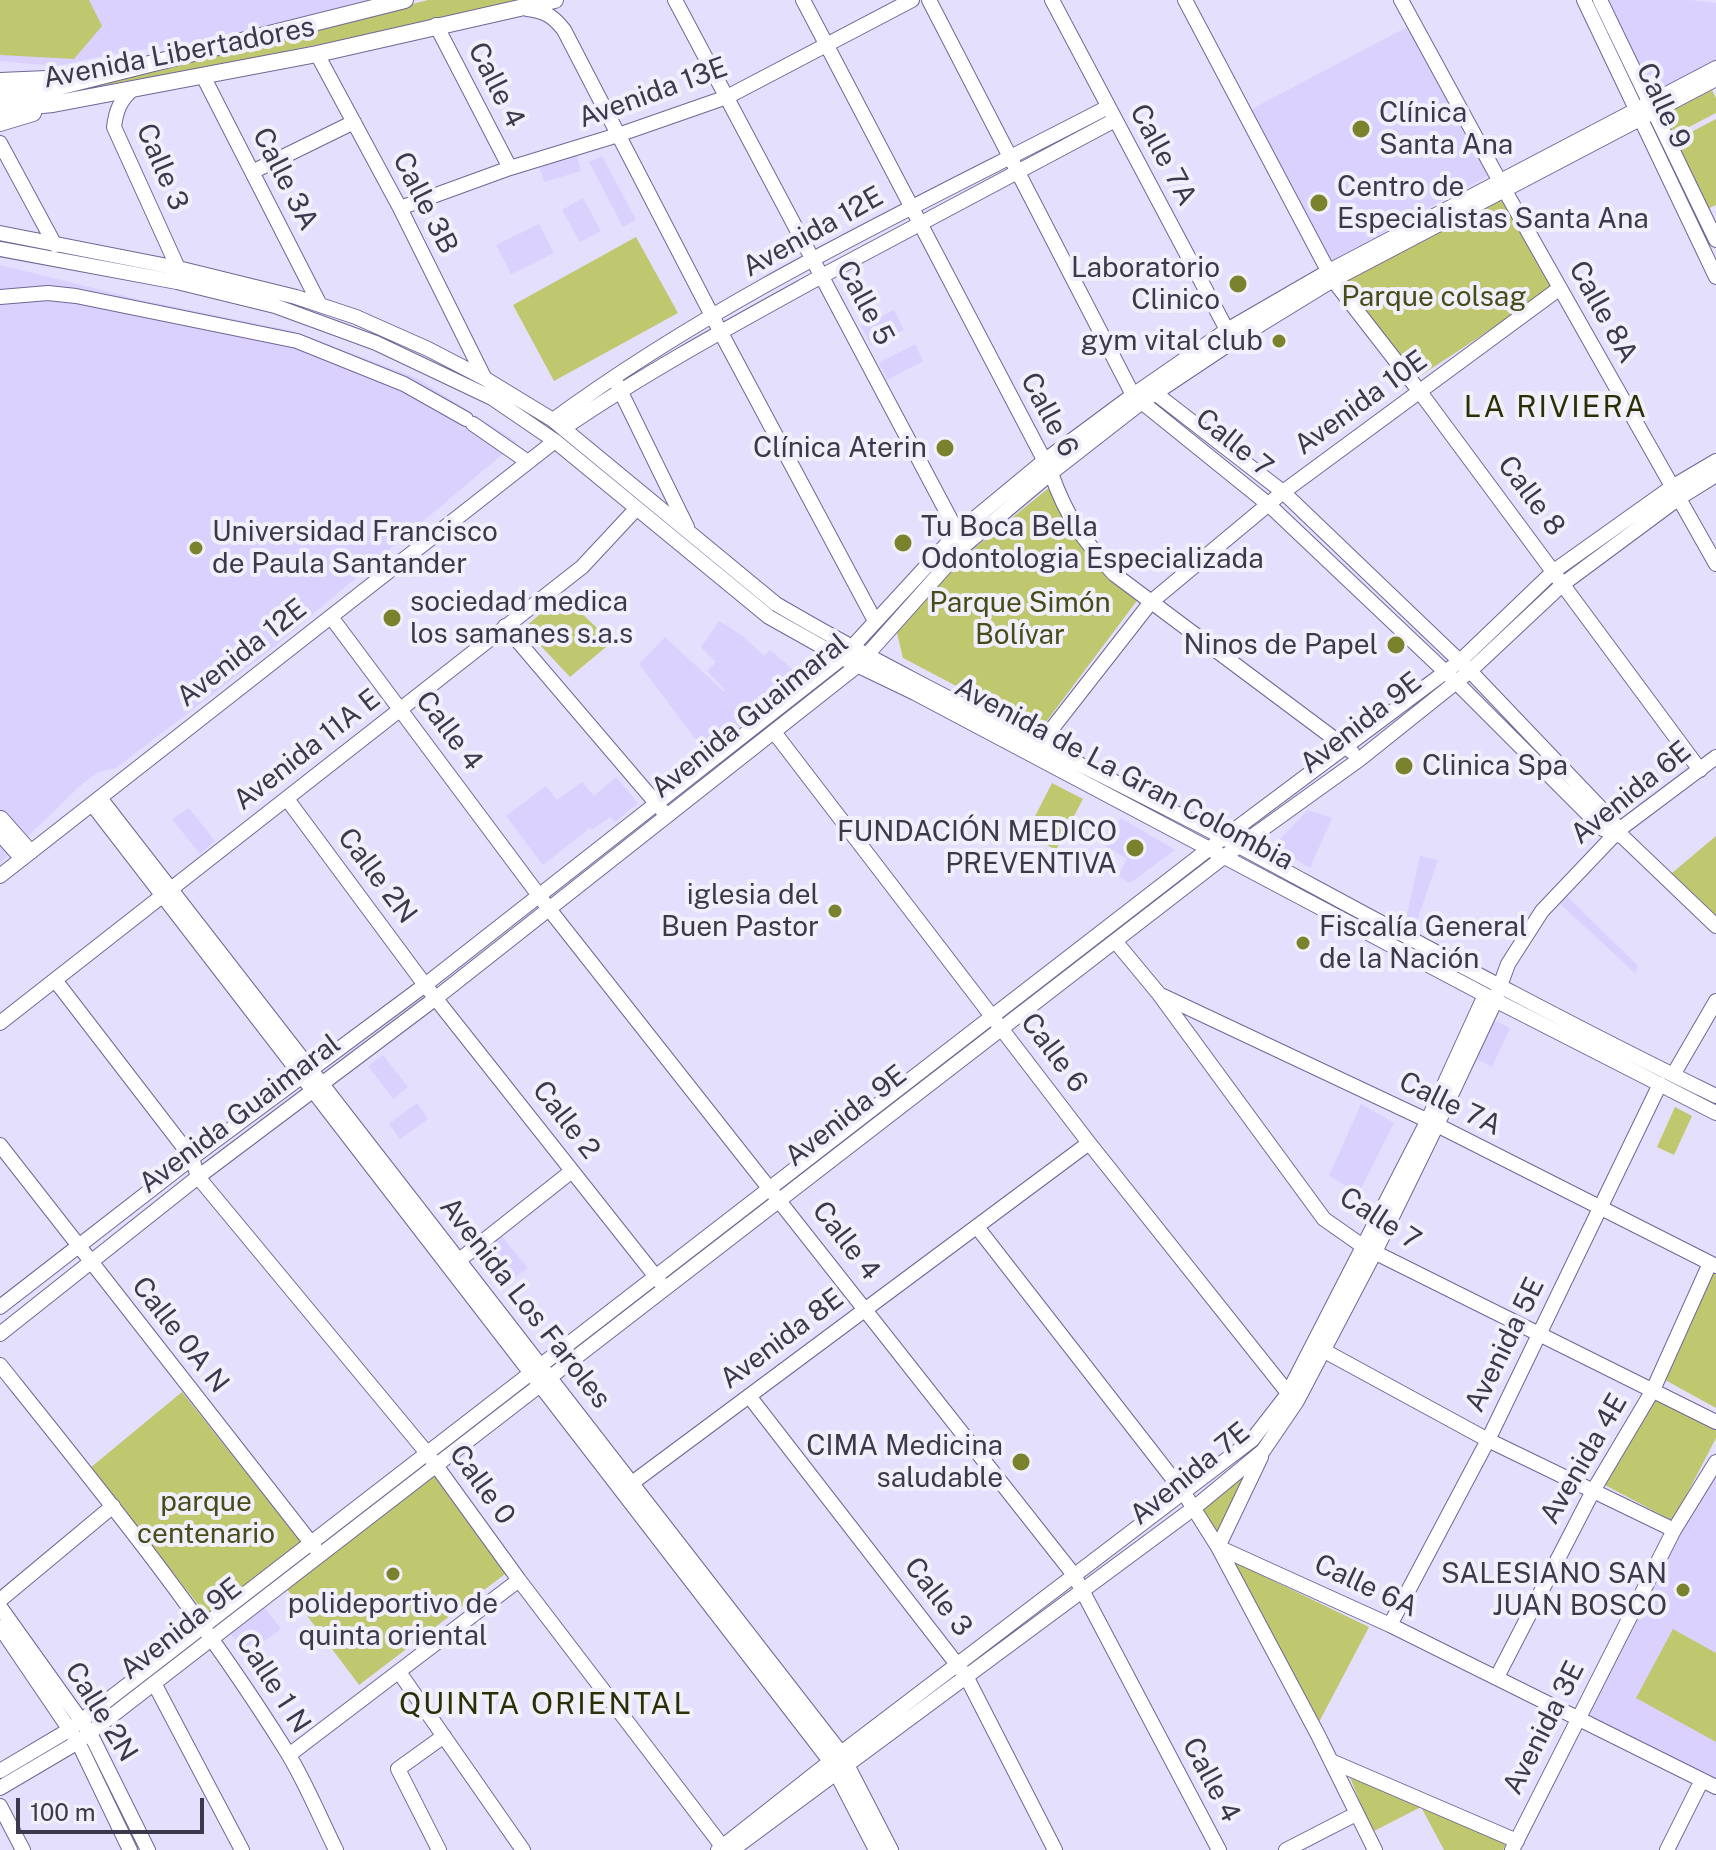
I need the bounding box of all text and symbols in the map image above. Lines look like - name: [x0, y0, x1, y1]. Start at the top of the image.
- street label: Avenida Libertadores: [40, 10, 318, 96]
- street label: Calle 4: [460, 37, 532, 133]
- street label: Avenida 13E: [574, 50, 732, 136]
- street label: Calle 9: [1629, 58, 1697, 154]
- place label: Clínica Santa Ana: [1379, 96, 1513, 162]
- street label: Calle 7A: [1122, 99, 1204, 211]
- marker: Clínica Santa Ana: [1350, 118, 1372, 140]
- street label: Calle 3: [129, 119, 195, 215]
- street label: Calle 3A: [245, 122, 325, 236]
- street label: Calle 3B: [385, 147, 465, 259]
- place label: Centro de Especialistas Santa Ana: [1337, 170, 1649, 236]
- street label: Avenida 12E: [737, 180, 889, 284]
- marker: Centro de Especialistas Santa Ana: [1308, 192, 1330, 214]
- place label: Laboratorio Clinico: [1071, 251, 1220, 317]
- street label: Calle 5: [829, 255, 901, 351]
- street label: Calle 8A: [1561, 255, 1645, 369]
- marker: Laboratorio Clinico: [1227, 273, 1249, 295]
- park label: Parque colsag: [1341, 280, 1527, 314]
- place label: gym vital club: [1081, 324, 1263, 358]
- marker: gym vital club: [1270, 332, 1288, 350]
- street label: Avenida 10E: [1288, 344, 1434, 462]
- street label: Calle 6: [1013, 367, 1085, 463]
- district label: LA RIVIERA: [1464, 390, 1648, 426]
- street label: Calle 7: [1188, 402, 1280, 484]
- place label: Clínica Aterin: [753, 431, 927, 465]
- marker: Clínica Aterin: [934, 437, 956, 459]
- street label: Calle 8: [1490, 449, 1572, 543]
- place label: Tu Boca Bella Odontologia Especializada: [921, 510, 1264, 576]
- place label: Universidad Francisco de Paula Santander: [212, 515, 498, 581]
- marker: Tu Boca Bella Odontologia Especializada: [892, 532, 914, 554]
- marker: Universidad Francisco de Paula Santander: [187, 539, 205, 557]
- place label: sociedad medica los samanes s.a.s: [410, 585, 633, 651]
- park label: Parque Simón Bolívar: [929, 586, 1111, 652]
- street label: Avenida 12E: [170, 592, 314, 714]
- marker: sociedad medica los samanes s.a.s: [381, 607, 403, 629]
- street label: Avenida Guaimaral: [645, 626, 855, 806]
- place label: Ninos de Papel: [1183, 628, 1378, 662]
- marker: Ninos de Papel: [1385, 634, 1407, 656]
- street label: Avenida 9E: [1294, 665, 1428, 781]
- street label: Avenida de La Gran Colombia: [949, 670, 1299, 878]
- street label: Avenida 11A E: [227, 682, 387, 818]
- street label: Calle 4: [408, 685, 490, 777]
- street label: Avenida 6E: [1564, 734, 1698, 852]
- place label: Clinica Spa: [1422, 749, 1568, 783]
- marker: Clinica Spa: [1393, 755, 1415, 777]
- place label: FUNDACIÓN MEDICO PREVENTIVA: [837, 815, 1117, 881]
- street label: Calle 2N: [330, 822, 424, 930]
- marker: FUNDACIÓN MEDICO PREVENTIVA: [1124, 837, 1146, 859]
- place label: iglesia del Buen Pastor: [661, 878, 819, 944]
- marker: iglesia del Buen Pastor: [826, 902, 844, 920]
- place label: Fiscalía General de la Nación: [1319, 910, 1527, 976]
- marker: Fiscalía General de la Nación: [1294, 934, 1312, 952]
- street label: Calle 6: [1013, 1007, 1095, 1099]
- street label: Avenida Guaimaral: [133, 1027, 347, 1201]
- street label: Avenida 9E: [779, 1058, 913, 1174]
- street label: Calle 7A: [1393, 1065, 1507, 1143]
- street label: Calle 2: [525, 1074, 607, 1166]
- street label: Calle 7: [1333, 1180, 1427, 1258]
- street label: Avenida Los Faroles: [432, 1191, 618, 1415]
- street label: Calle 4: [805, 1195, 887, 1287]
- street label: Calle 0A N: [124, 1270, 236, 1400]
- street label: Avenida 5E: [1458, 1272, 1552, 1418]
- street label: Avenida 8E: [714, 1282, 850, 1396]
- street label: Avenida 4E: [1533, 1388, 1635, 1530]
- street label: Avenida 7E: [1123, 1416, 1257, 1532]
- place label: CIMA Medicina saludable: [806, 1429, 1003, 1495]
- street label: Calle 0: [442, 1439, 522, 1531]
- marker: CIMA Medicina saludable: [1010, 1451, 1032, 1473]
- park label: parque centenario: [137, 1485, 275, 1551]
- street label: Calle 6A: [1309, 1547, 1423, 1625]
- street label: Calle 3: [897, 1551, 979, 1643]
- place label: SALESIANO SAN JUAN BOSCO: [1441, 1557, 1667, 1623]
- marker: polideportivo de quinta oriental: [384, 1565, 402, 1583]
- street label: Avenida 9E: [114, 1571, 248, 1687]
- marker: SALESIANO SAN JUAN BOSCO: [1674, 1581, 1692, 1599]
- place label: polideportivo de quinta oriental: [288, 1587, 498, 1653]
- street label: Calle 1 N: [228, 1627, 318, 1739]
- street label: Calle 2N: [57, 1656, 145, 1768]
- street label: Avenida 3E: [1496, 1656, 1592, 1800]
- district label: QUINTA ORIENTAL: [399, 1687, 693, 1723]
- street label: Calle 4: [1175, 1732, 1247, 1828]
- scale bar: [20, 1782, 208, 1832]
- text: 100 m: [30, 1798, 96, 1826]

